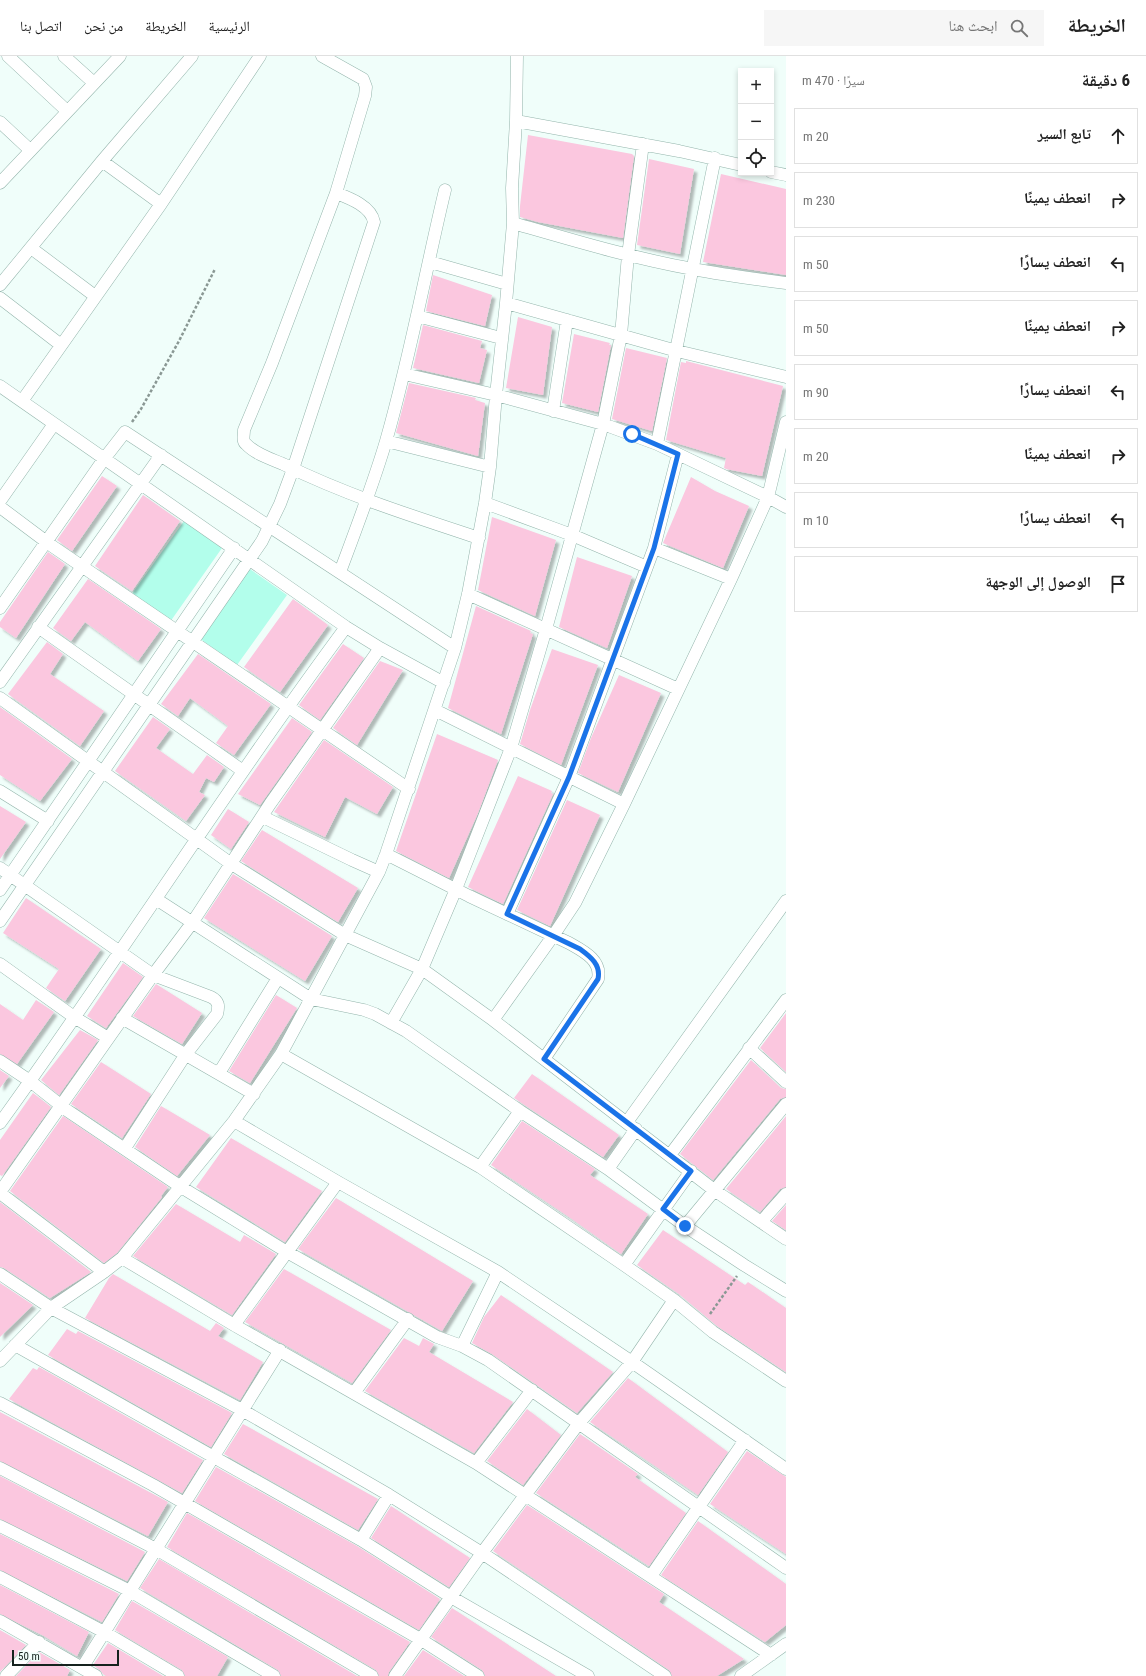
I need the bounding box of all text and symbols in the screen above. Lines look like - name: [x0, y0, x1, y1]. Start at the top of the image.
- search box: [764, 10, 1044, 46]
- text: الخريطة: [1068, 14, 1126, 37]
- text: ابحث هنا: [949, 17, 998, 35]
- icon: search: [1008, 17, 1030, 39]
- text: اتصل بنا: [20, 18, 62, 34]
- text: من نحن: [84, 18, 123, 34]
- text: الخريطة: [145, 18, 186, 34]
- text: الرئيسية: [208, 18, 250, 34]
- map controls: [738, 68, 774, 176]
- button: +: [738, 68, 774, 104]
- text: 6 دقيقة: [1082, 70, 1130, 90]
- text: سيرًا · 470 m: [802, 73, 865, 88]
- button: −: [738, 104, 774, 140]
- text: تابع السير: [1038, 125, 1091, 143]
- icon: ahead: [1107, 125, 1129, 147]
- text: 20 m: [803, 129, 829, 144]
- button: locate: [738, 140, 774, 176]
- text: انعطف يمينًا: [1024, 189, 1091, 207]
- icon: right: [1107, 189, 1129, 211]
- text: 230 m: [803, 193, 835, 208]
- text: انعطف يسارًا: [1020, 253, 1091, 271]
- icon: left: [1107, 253, 1129, 275]
- text: 50 m: [803, 257, 829, 272]
- text: انعطف يمينًا: [1024, 317, 1091, 335]
- icon: right: [1107, 317, 1129, 339]
- text: 50 m: [803, 321, 829, 336]
- text: انعطف يسارًا: [1020, 381, 1091, 399]
- icon: left: [1107, 381, 1129, 403]
- text: 90 m: [803, 385, 829, 400]
- route start: [623, 425, 641, 443]
- text: انعطف يمينًا: [1024, 445, 1091, 463]
- icon: right: [1107, 445, 1129, 467]
- text: 20 m: [803, 449, 829, 464]
- text: انعطف يسارًا: [1020, 509, 1091, 527]
- icon: left: [1107, 509, 1129, 531]
- text: 10 m: [803, 513, 829, 528]
- text: الوصول إلى الوجهة: [985, 573, 1091, 591]
- icon: arrive: [1107, 573, 1129, 595]
- route end: [676, 1217, 694, 1235]
- scale bar: [12, 1648, 119, 1667]
- text: 50 m: [18, 1650, 40, 1663]

